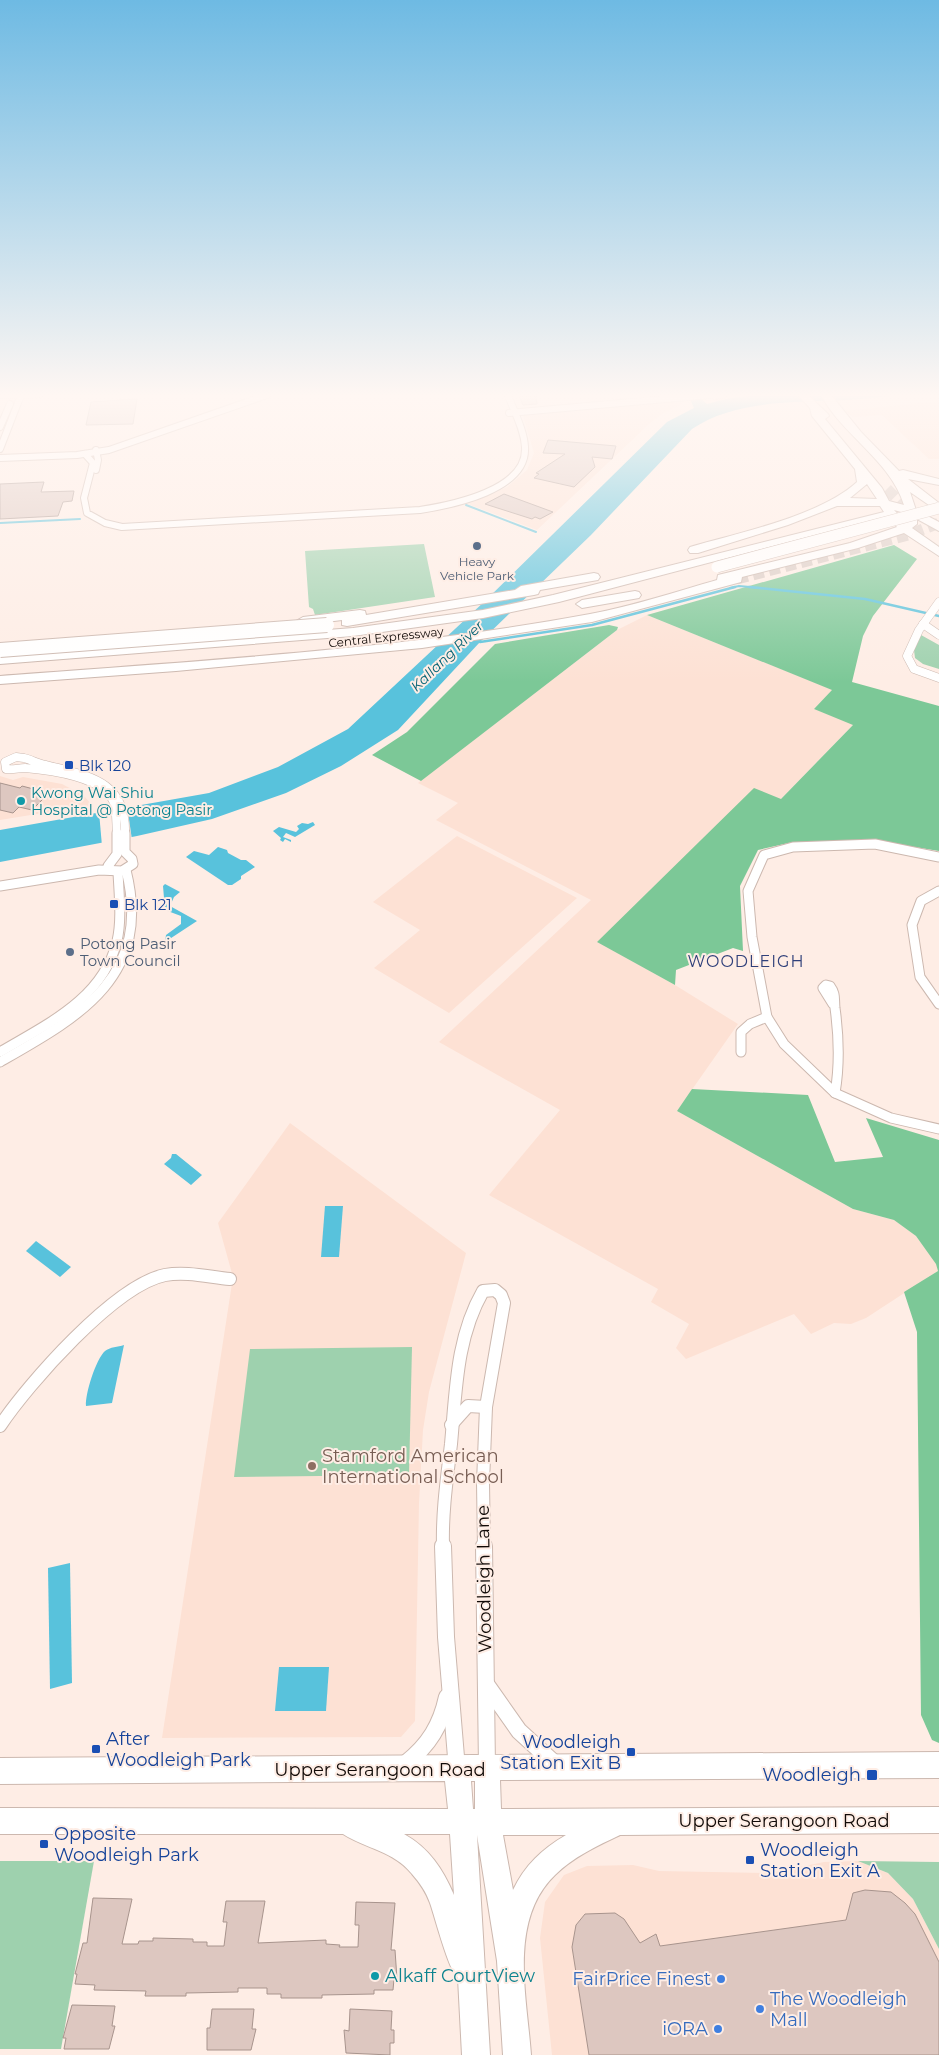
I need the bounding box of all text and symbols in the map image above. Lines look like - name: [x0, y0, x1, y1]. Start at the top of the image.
- marker: Heavy Vehicle Park: [471, 540, 483, 552]
- place label: Heavy Vehicle Park: [440, 554, 515, 583]
- water label: Kallang River: [407, 617, 487, 695]
- street label: Central Expressway: [328, 623, 445, 651]
- place label: Blk 120: [79, 756, 131, 775]
- marker: Blk 120: [63, 759, 75, 771]
- place label: Kwong Wai Shiu Hospital @ Potong Pasir: [31, 783, 212, 819]
- marker: Kwong Wai Shiu Hospital @ Potong Pasir: [15, 795, 27, 807]
- place label: Blk 121: [124, 895, 172, 914]
- marker: Blk 121: [108, 898, 120, 910]
- place label: Potong Pasir Town Council: [80, 934, 181, 970]
- marker: Potong Pasir Town Council: [64, 946, 76, 958]
- district label: WOODLEIGH: [688, 952, 804, 971]
- place label: Stamford American International School: [322, 1445, 504, 1488]
- marker: Stamford American International School: [306, 1460, 318, 1472]
- street label: Woodleigh Lane: [472, 1505, 496, 1653]
- place label: After Woodleigh Park: [106, 1728, 251, 1771]
- place label: Woodleigh Station Exit B: [500, 1731, 621, 1774]
- marker: After Woodleigh Park: [90, 1743, 102, 1755]
- marker: Woodleigh Station Exit B: [625, 1746, 637, 1758]
- street label: Upper Serangoon Road: [274, 1759, 486, 1781]
- place label: Woodleigh: [762, 1764, 861, 1786]
- marker: Woodleigh: [865, 1768, 879, 1782]
- street label: Upper Serangoon Road: [678, 1810, 890, 1832]
- place label: Opposite Woodleigh Park: [54, 1823, 199, 1866]
- marker: Opposite Woodleigh Park: [38, 1838, 50, 1850]
- place label: Woodleigh Station Exit A: [760, 1839, 880, 1882]
- marker: Woodleigh Station Exit A: [744, 1854, 756, 1866]
- place label: Alkaff CourtView: [385, 1965, 535, 1987]
- place label: FairPrice Finest: [572, 1968, 711, 1990]
- marker: Alkaff CourtView: [369, 1970, 381, 1982]
- marker: FairPrice Finest: [715, 1973, 727, 1985]
- place label: The Woodleigh Mall: [770, 1988, 907, 2031]
- marker: The Woodleigh Mall: [754, 2003, 766, 2015]
- place label: iORA: [662, 2018, 708, 2040]
- marker: iORA: [712, 2023, 724, 2035]

